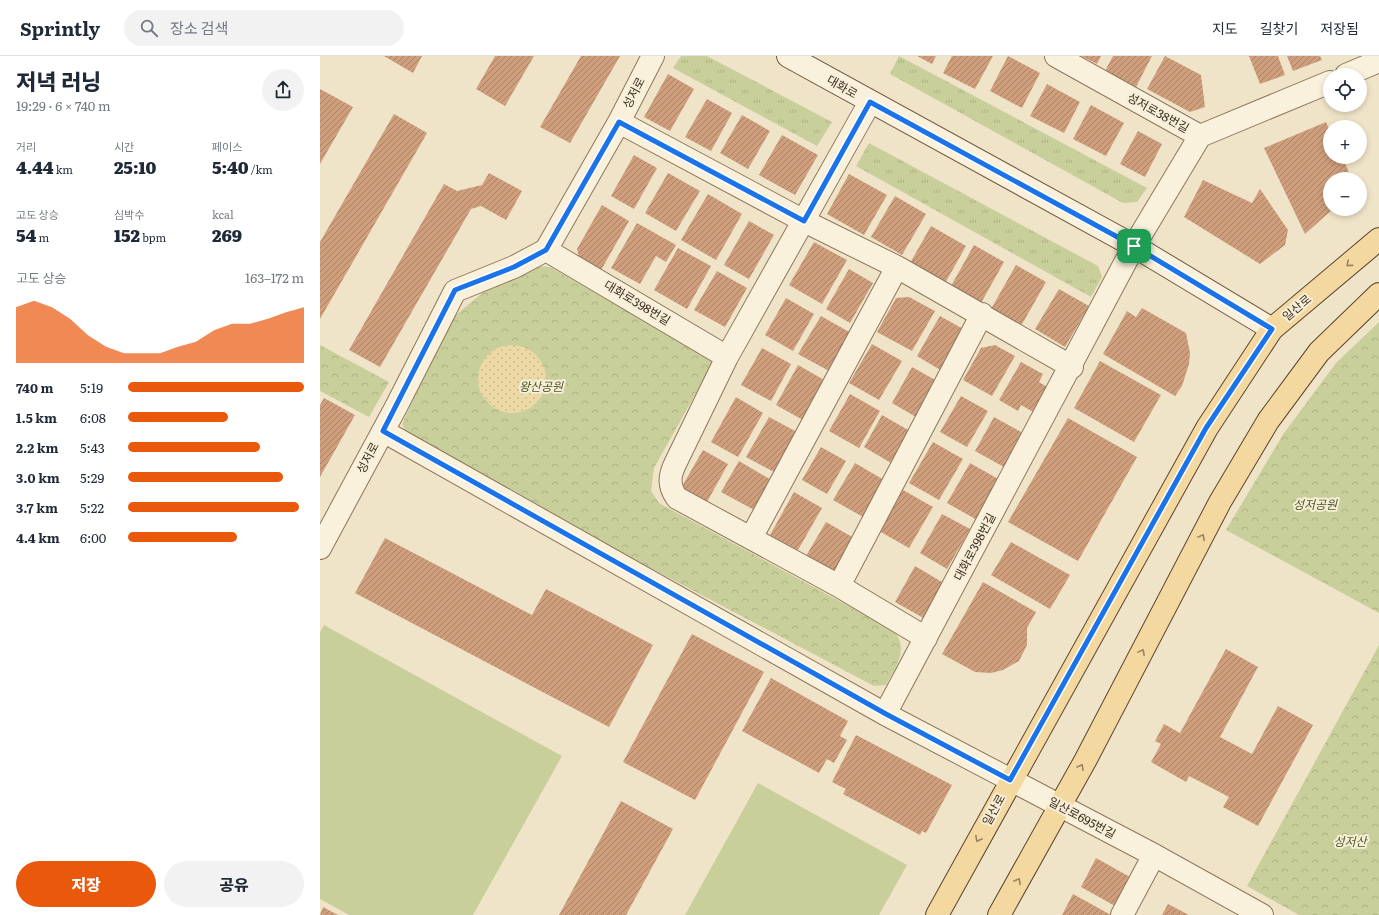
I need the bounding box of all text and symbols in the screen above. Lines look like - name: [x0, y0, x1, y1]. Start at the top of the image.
- search box: [124, 10, 404, 46]
- text: Sprintly: [20, 14, 100, 42]
- text: 장소 검색: [170, 16, 228, 39]
- icon: search: [138, 17, 160, 39]
- text: 지도: [1212, 18, 1238, 38]
- text: 길찾기: [1260, 18, 1298, 38]
- text: 저장됨: [1320, 18, 1359, 38]
- text: 저녁 러닝: [16, 64, 101, 97]
- map controls: [1323, 68, 1367, 216]
- button: locate: [1323, 68, 1367, 112]
- button: share: [262, 69, 304, 111]
- street label: 대화로: [824, 70, 861, 102]
- street label: 성저로: [617, 74, 649, 111]
- street label: 성저로38번길: [1124, 88, 1193, 137]
- text: 19:29 · 6 × 740 m: [16, 96, 111, 115]
- button: +: [1323, 120, 1367, 164]
- text: 거리: [16, 138, 36, 154]
- text: 시간: [114, 138, 134, 154]
- text: 페이스: [212, 138, 242, 154]
- text: 4.44: [16, 154, 53, 179]
- text: 25:10: [114, 154, 156, 179]
- text: 5:40: [212, 154, 249, 179]
- text: km: [53, 161, 73, 177]
- text: /km: [249, 161, 273, 177]
- button: −: [1323, 172, 1367, 216]
- text: 고도 상승: [16, 206, 59, 222]
- text: 심박수: [114, 206, 144, 222]
- text: kcal: [212, 206, 234, 222]
- text: 54: [16, 222, 36, 247]
- text: 152: [114, 222, 140, 247]
- text: 269: [212, 222, 242, 247]
- text: m: [36, 229, 49, 245]
- text: bpm: [140, 229, 166, 245]
- pin: [1117, 229, 1151, 263]
- icon: arrive: [1123, 235, 1145, 257]
- one-way arrow: [1346, 260, 1354, 267]
- text: 고도 상승: [16, 268, 66, 287]
- text: 163–172 m: [245, 268, 304, 287]
- street label: 대화로398번길: [601, 275, 674, 329]
- street label: 일산로: [1278, 290, 1315, 325]
- park label: 왕산공원: [519, 377, 564, 395]
- text: 740 m: [16, 378, 54, 397]
- text: 5:19: [80, 378, 103, 397]
- text: 1.5 km: [16, 408, 57, 427]
- text: 6:08: [80, 408, 106, 427]
- text: 2.2 km: [16, 438, 59, 457]
- text: 5:43: [80, 438, 105, 457]
- street label: 성저로: [351, 439, 383, 476]
- text: 3.0 km: [16, 468, 60, 487]
- text: 5:29: [80, 468, 104, 487]
- park label: 성저공원: [1293, 495, 1338, 513]
- text: 3.7 km: [16, 498, 58, 517]
- text: 5:22: [80, 498, 104, 517]
- street label: 대화로398번길: [949, 509, 1000, 584]
- text: 4.4 km: [16, 528, 60, 547]
- text: 6:00: [80, 528, 106, 547]
- one-way arrow: [1197, 534, 1205, 541]
- one-way arrow: [1137, 649, 1144, 656]
- one-way arrow: [1076, 764, 1084, 771]
- street label: 일산로: [977, 791, 1009, 828]
- street label: 일산로695번길: [1046, 792, 1119, 842]
- park label: 성저산: [1333, 832, 1369, 850]
- one-way arrow: [975, 835, 983, 843]
- button: 저장: [16, 861, 156, 907]
- button: 공유: [164, 861, 304, 907]
- one-way arrow: [1013, 878, 1020, 885]

